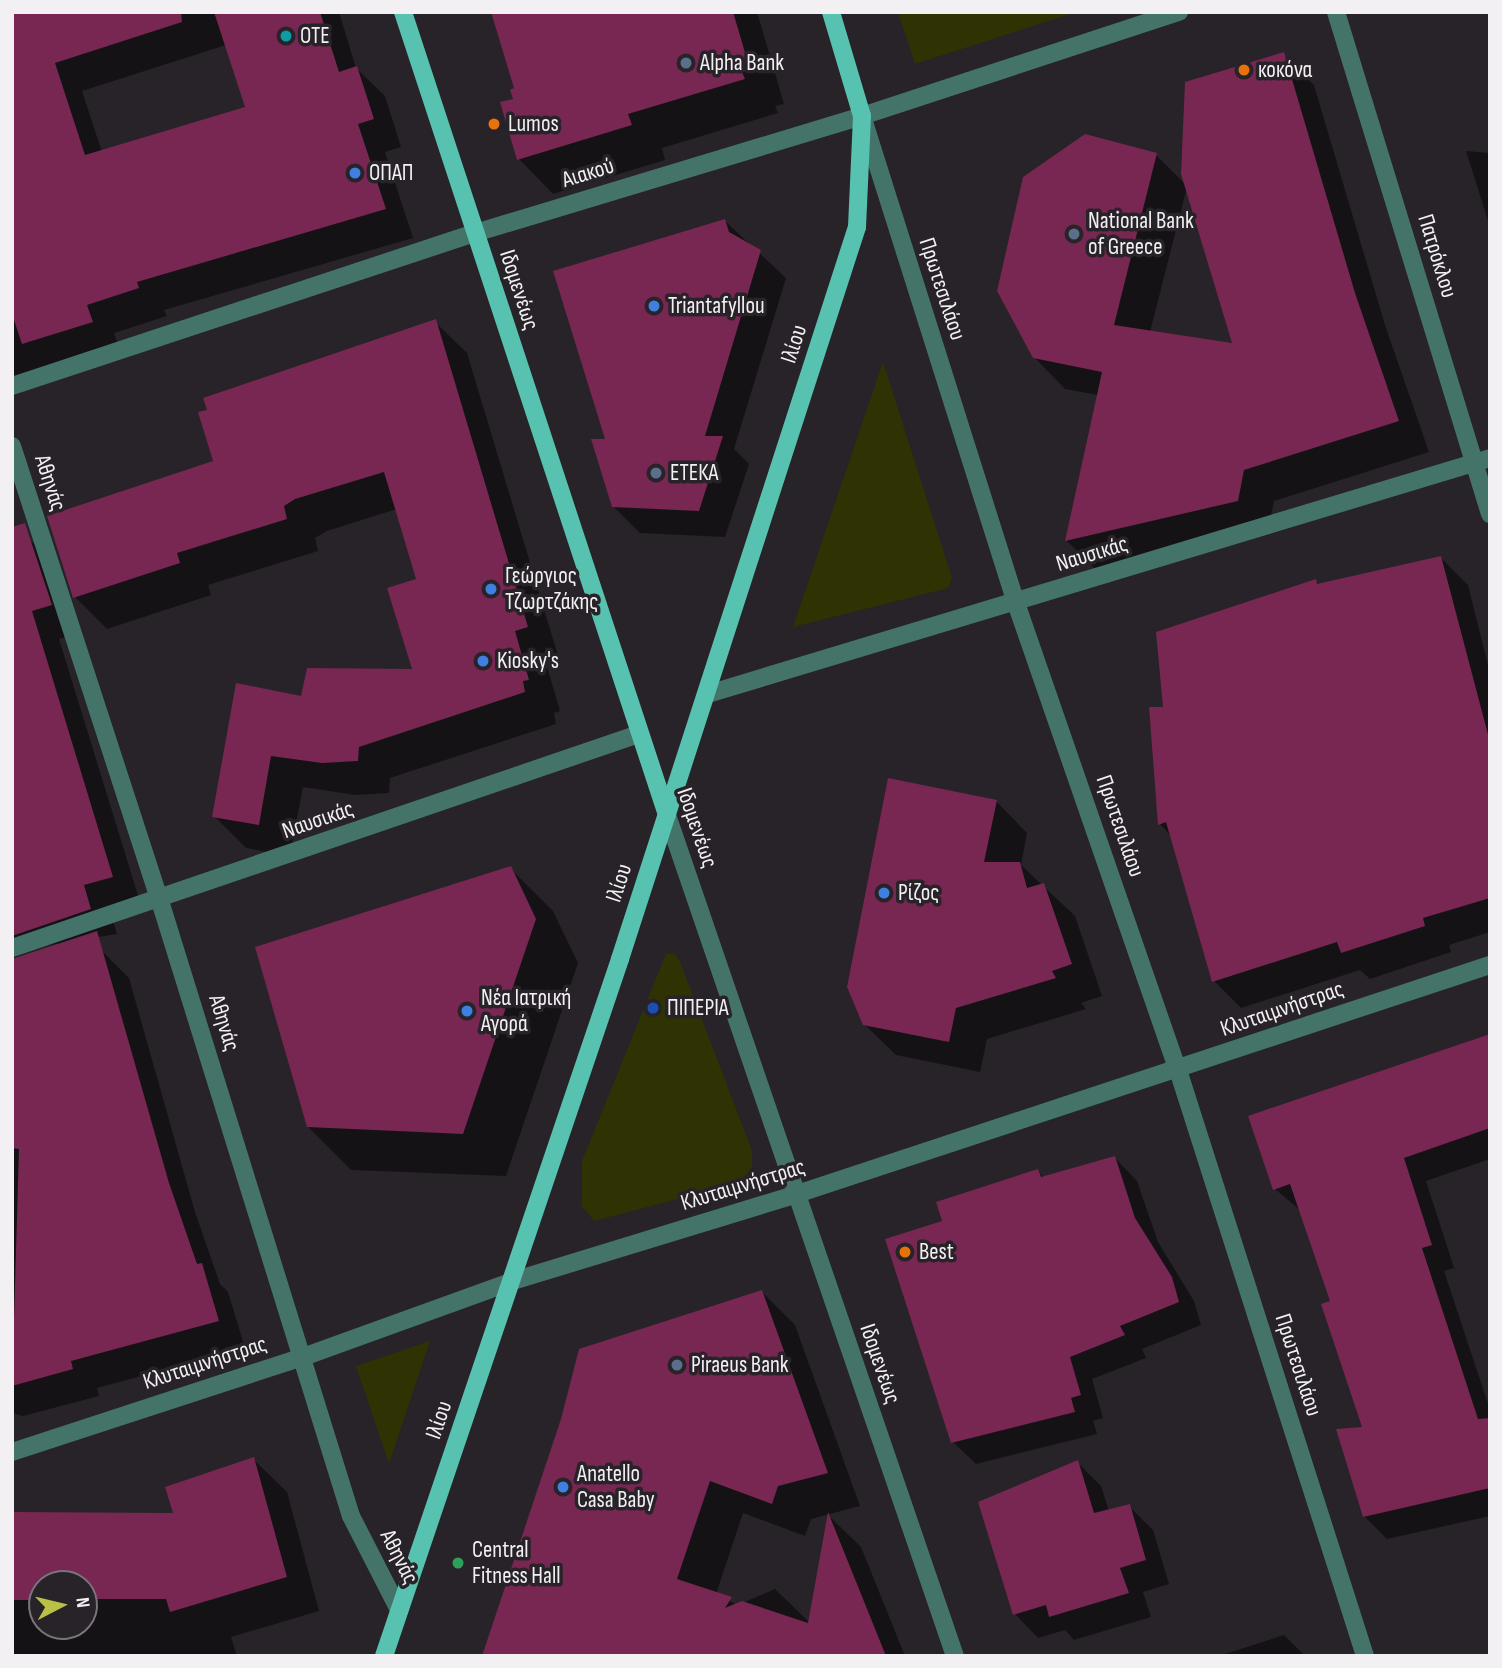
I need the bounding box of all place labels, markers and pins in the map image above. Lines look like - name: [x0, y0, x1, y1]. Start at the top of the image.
- place label: ΟΤΕ: [300, 22, 330, 50]
- marker: ΟΤΕ: [278, 28, 294, 44]
- place label: Alpha Bank: [700, 49, 784, 77]
- marker: Alpha Bank: [678, 55, 694, 71]
- place label: κοκόνα: [1258, 56, 1312, 84]
- marker: κοκόνα: [1236, 62, 1252, 78]
- place label: Lumos: [508, 110, 559, 138]
- marker: Lumos: [486, 116, 502, 132]
- place label: ΟΠΑΠ: [369, 159, 414, 187]
- marker: ΟΠΑΠ: [347, 165, 363, 181]
- place label: National Bank of Greece: [1088, 207, 1194, 261]
- marker: National Bank of Greece: [1066, 226, 1082, 242]
- place label: Triantafyllou: [668, 292, 765, 320]
- marker: Triantafyllou: [646, 298, 662, 314]
- place label: ΕΤΕΚΑ: [670, 459, 718, 487]
- marker: ΕΤΕΚΑ: [648, 465, 664, 481]
- place label: Γεώργιος Τζωρτζάκης: [505, 562, 598, 616]
- marker: Γεώργιος Τζωρτζάκης: [483, 581, 499, 597]
- place label: Kiosky's: [497, 647, 559, 675]
- marker: Kiosky's: [475, 653, 491, 669]
- place label: Ρίζος: [898, 879, 939, 907]
- marker: Ρίζος: [876, 885, 892, 901]
- place label: Νέα Ιατρική Αγορά: [481, 984, 571, 1038]
- place label: ΠΙΠΕΡΙΑ: [667, 994, 729, 1022]
- marker: ΠΙΠΕΡΙΑ: [645, 1000, 661, 1016]
- marker: Νέα Ιατρική Αγορά: [459, 1003, 475, 1019]
- place label: Best: [919, 1238, 954, 1266]
- marker: Best: [897, 1244, 913, 1260]
- place label: Piraeus Bank: [691, 1351, 789, 1379]
- marker: Piraeus Bank: [669, 1357, 685, 1373]
- place label: Anatello Casa Baby: [577, 1460, 655, 1514]
- marker: Anatello Casa Baby: [555, 1479, 571, 1495]
- place label: Central Fitness Hall: [472, 1536, 560, 1590]
- marker: Central Fitness Hall: [450, 1555, 466, 1571]

